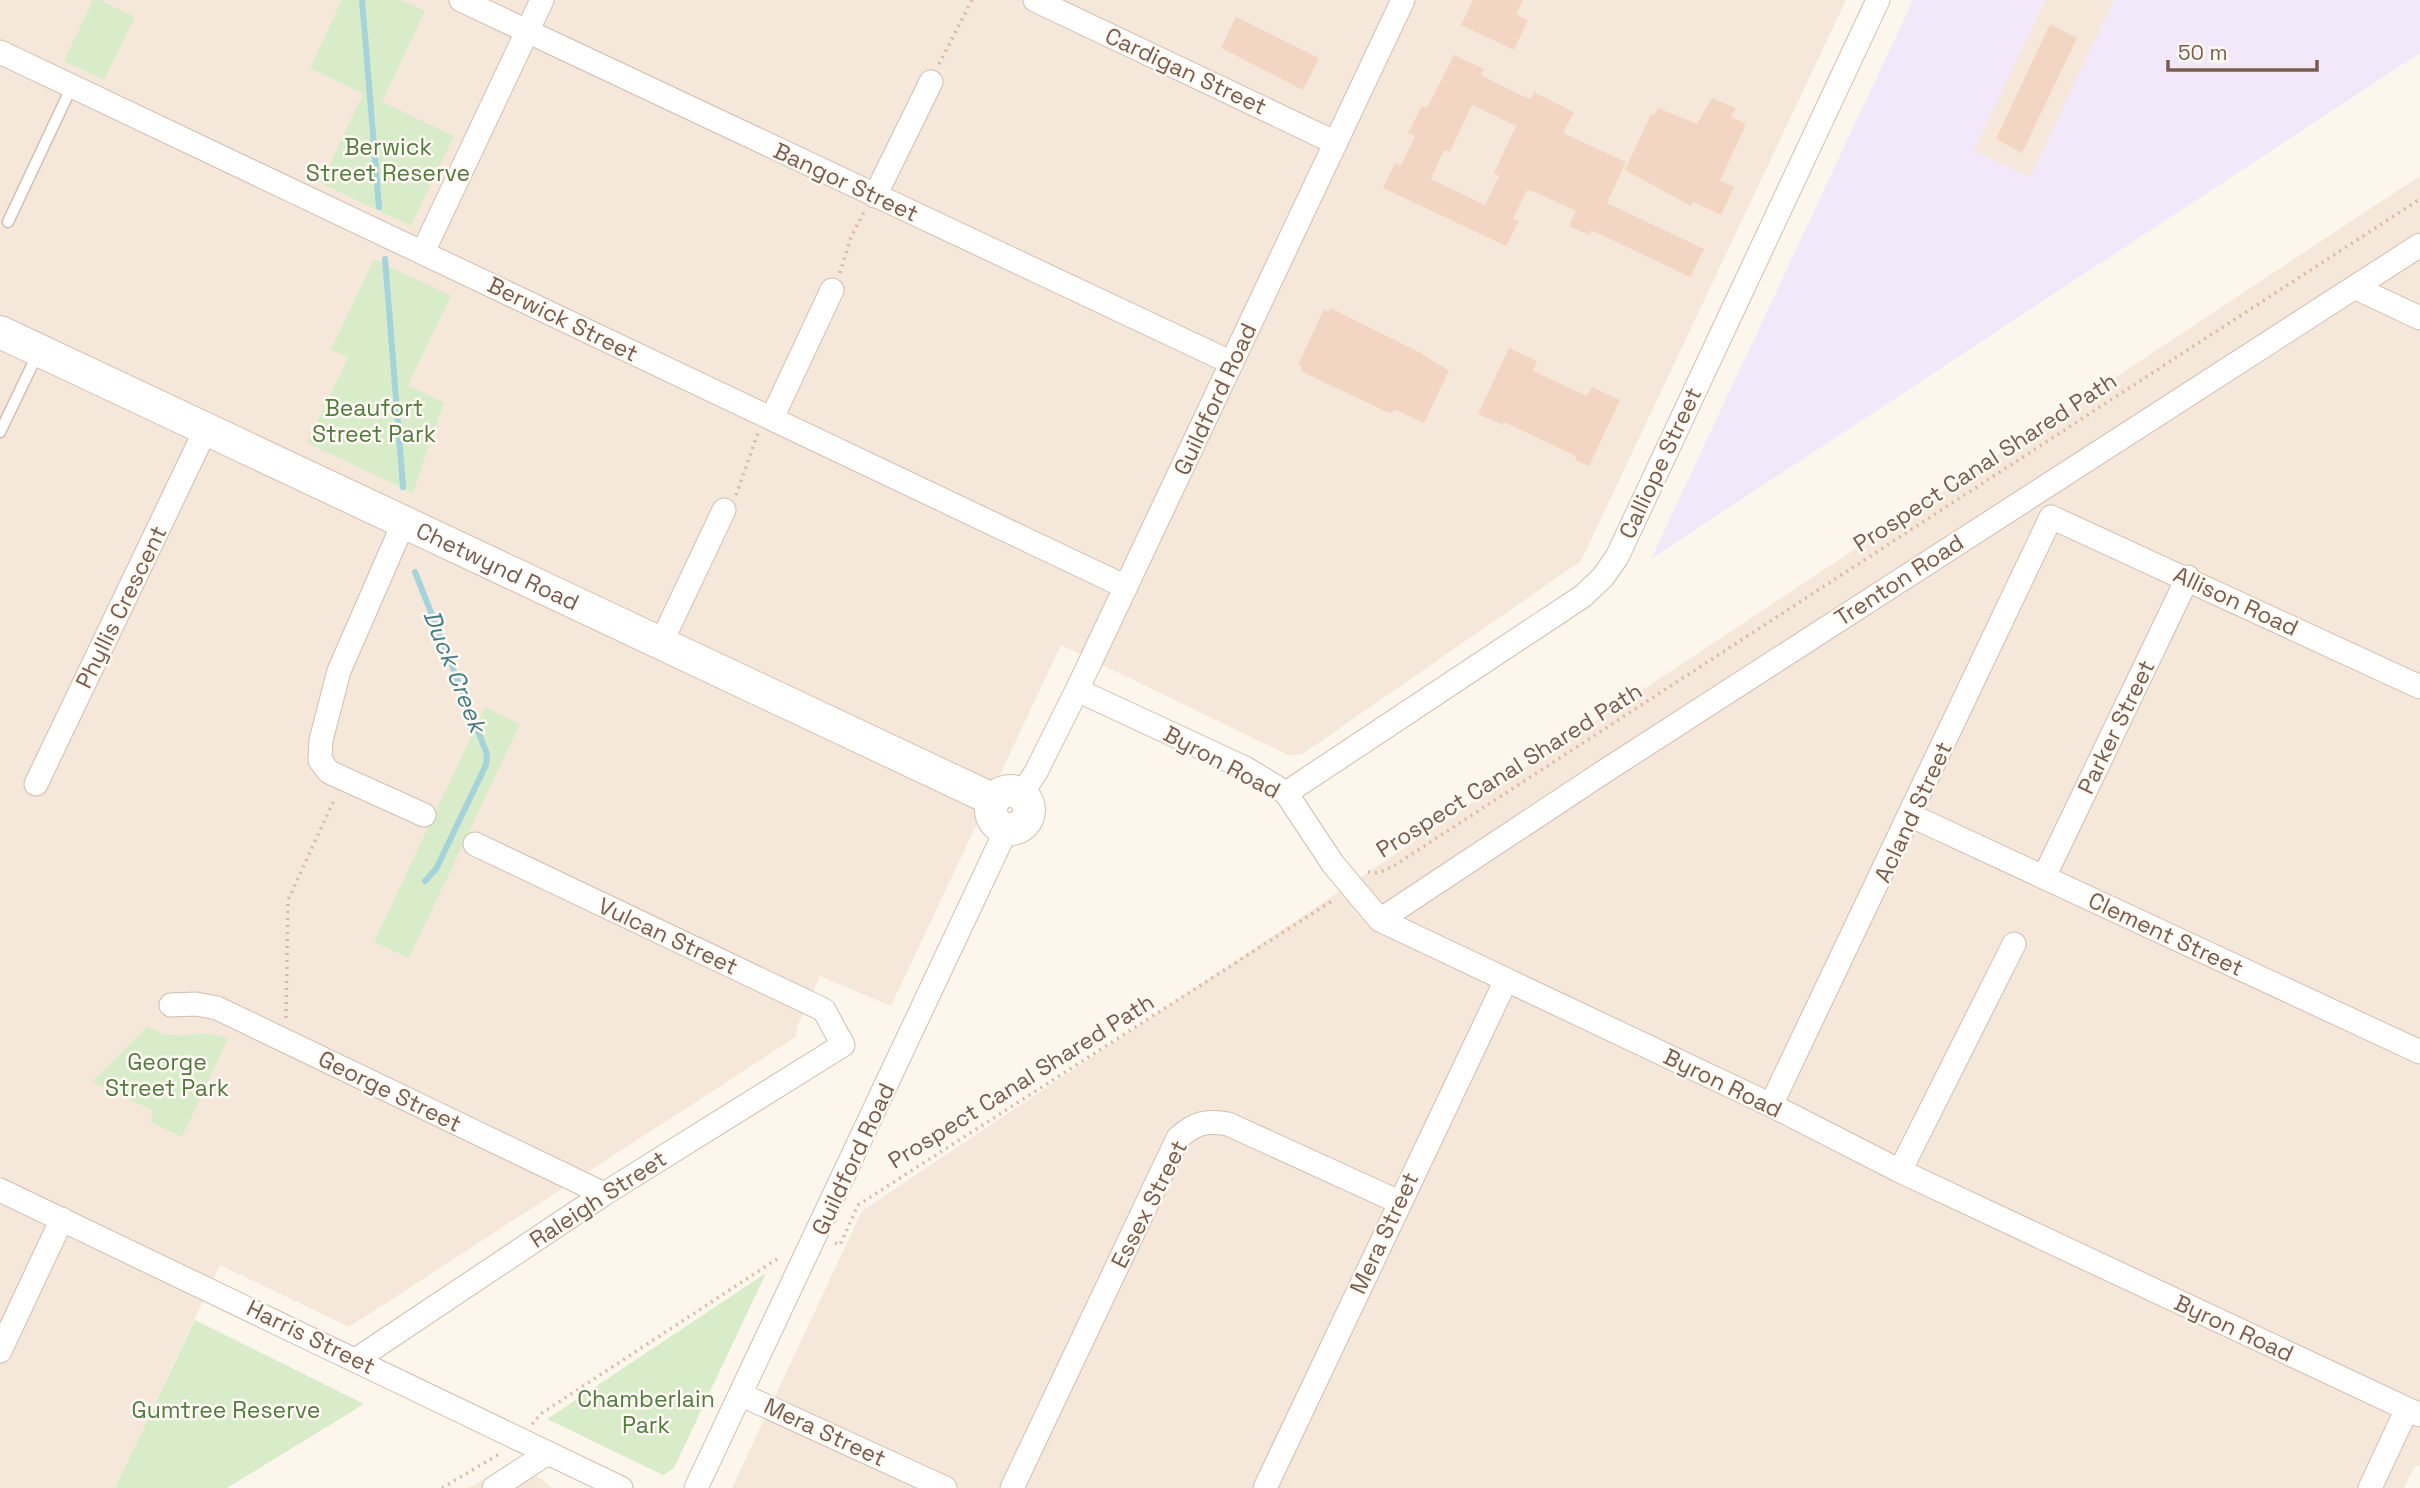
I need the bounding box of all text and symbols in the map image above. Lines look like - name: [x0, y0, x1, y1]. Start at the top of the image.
- street label: Cardigan Street: [1100, 20, 1272, 122]
- scale bar: [2168, 28, 2317, 72]
- text: 50 m: [2178, 39, 2228, 66]
- park label: Berwick Street Reserve: [306, 132, 470, 188]
- street label: Bangor Street: [769, 135, 923, 229]
- street label: Berwick Street: [483, 270, 643, 368]
- street label: Guildford Road: [1167, 318, 1263, 480]
- street label: Prospect Canal Shared Path: [1848, 365, 2122, 559]
- street label: Calliope Street: [1612, 382, 1708, 544]
- park label: Beaufort Street Park: [312, 393, 436, 449]
- street label: Chetwynd Road: [411, 515, 584, 617]
- street label: Phyllis Crescent: [69, 521, 173, 693]
- street label: Trenton Road: [1829, 527, 1969, 633]
- street label: Allison Road: [2169, 559, 2303, 643]
- water label: Duck Creek: [416, 605, 495, 740]
- street label: Parker Street: [2071, 655, 2161, 799]
- street label: Prospect Canal Shared Path: [1370, 676, 1648, 864]
- street label: Byron Road: [1158, 719, 1286, 805]
- street label: Acland Street: [1867, 737, 1959, 887]
- street label: Clement Street: [2084, 885, 2248, 983]
- street label: Vulcan Street: [593, 890, 743, 982]
- street label: Prospect Canal Shared Path: [882, 987, 1160, 1175]
- street label: Byron Road: [1659, 1041, 1787, 1125]
- street label: George Street: [313, 1043, 467, 1139]
- park label: George Street Park: [105, 1047, 229, 1103]
- street label: Guildford Road: [805, 1078, 901, 1240]
- street label: Essex Street: [1104, 1135, 1194, 1273]
- street label: Raleigh Street: [524, 1143, 672, 1255]
- street label: Mera Street: [1343, 1167, 1425, 1299]
- street label: Byron Road: [2170, 1287, 2298, 1369]
- street label: Harris Street: [242, 1293, 380, 1381]
- park label: Chamberlain Park: [577, 1384, 715, 1440]
- street label: Mera Street: [759, 1391, 891, 1473]
- park label: Gumtree Reserve: [132, 1395, 320, 1425]

